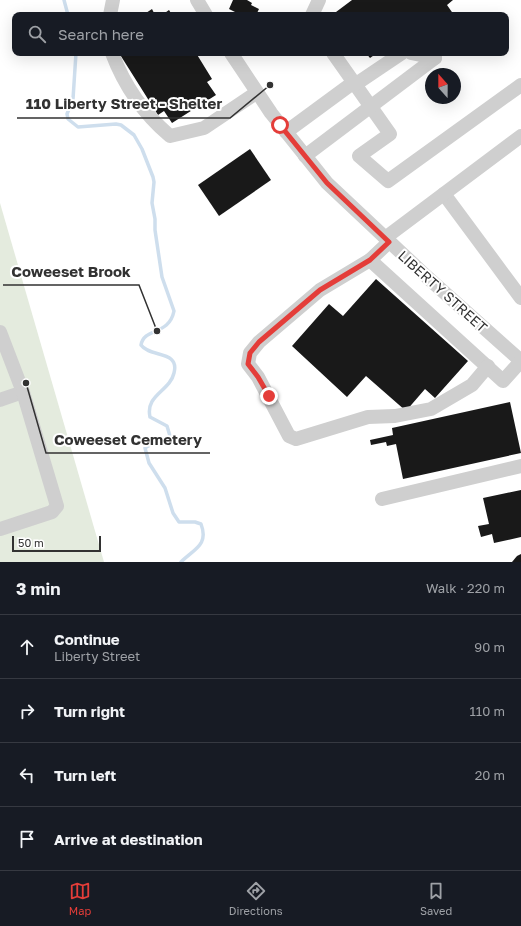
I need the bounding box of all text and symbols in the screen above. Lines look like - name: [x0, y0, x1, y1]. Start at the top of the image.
- search box: [12, 12, 509, 56]
- icon: search: [26, 23, 48, 45]
- text: Search here: [58, 25, 144, 43]
- north arrow: [425, 68, 461, 104]
- callout: 110 Liberty Street - Shelter: [17, 91, 230, 118]
- text: 110 Liberty Street - Shelter: [26, 94, 222, 112]
- route start: [271, 116, 289, 134]
- street label: LIBERTY STREET: [395, 246, 491, 336]
- callout: Coweeset Brook: [3, 258, 139, 285]
- text: Coweeset Brook: [11, 262, 131, 280]
- route end: [260, 387, 278, 405]
- callout: Coweeset Cemetery: [46, 426, 210, 453]
- text: Coweeset Cemetery: [54, 430, 202, 448]
- scale bar: [12, 534, 101, 553]
- text: 50 m: [18, 536, 44, 549]
- text: 3 min: [16, 578, 60, 599]
- text: Walk · 220 m: [426, 580, 505, 596]
- text: Continue: [54, 630, 120, 648]
- icon: ahead: [16, 636, 38, 658]
- text: 90 m: [474, 639, 505, 655]
- text: Liberty Street: [54, 648, 140, 664]
- icon: right: [16, 700, 38, 722]
- text: Turn right: [54, 702, 125, 720]
- text: 110 m: [470, 703, 505, 719]
- icon: left: [16, 764, 38, 786]
- text: Turn left: [54, 766, 116, 784]
- text: 20 m: [475, 767, 505, 783]
- icon: arrive: [16, 828, 38, 850]
- text: Arrive at destination: [54, 830, 203, 848]
- tab: Map: [69, 880, 91, 917]
- tab: Directions: [229, 880, 283, 917]
- tab: Saved: [420, 880, 452, 917]

